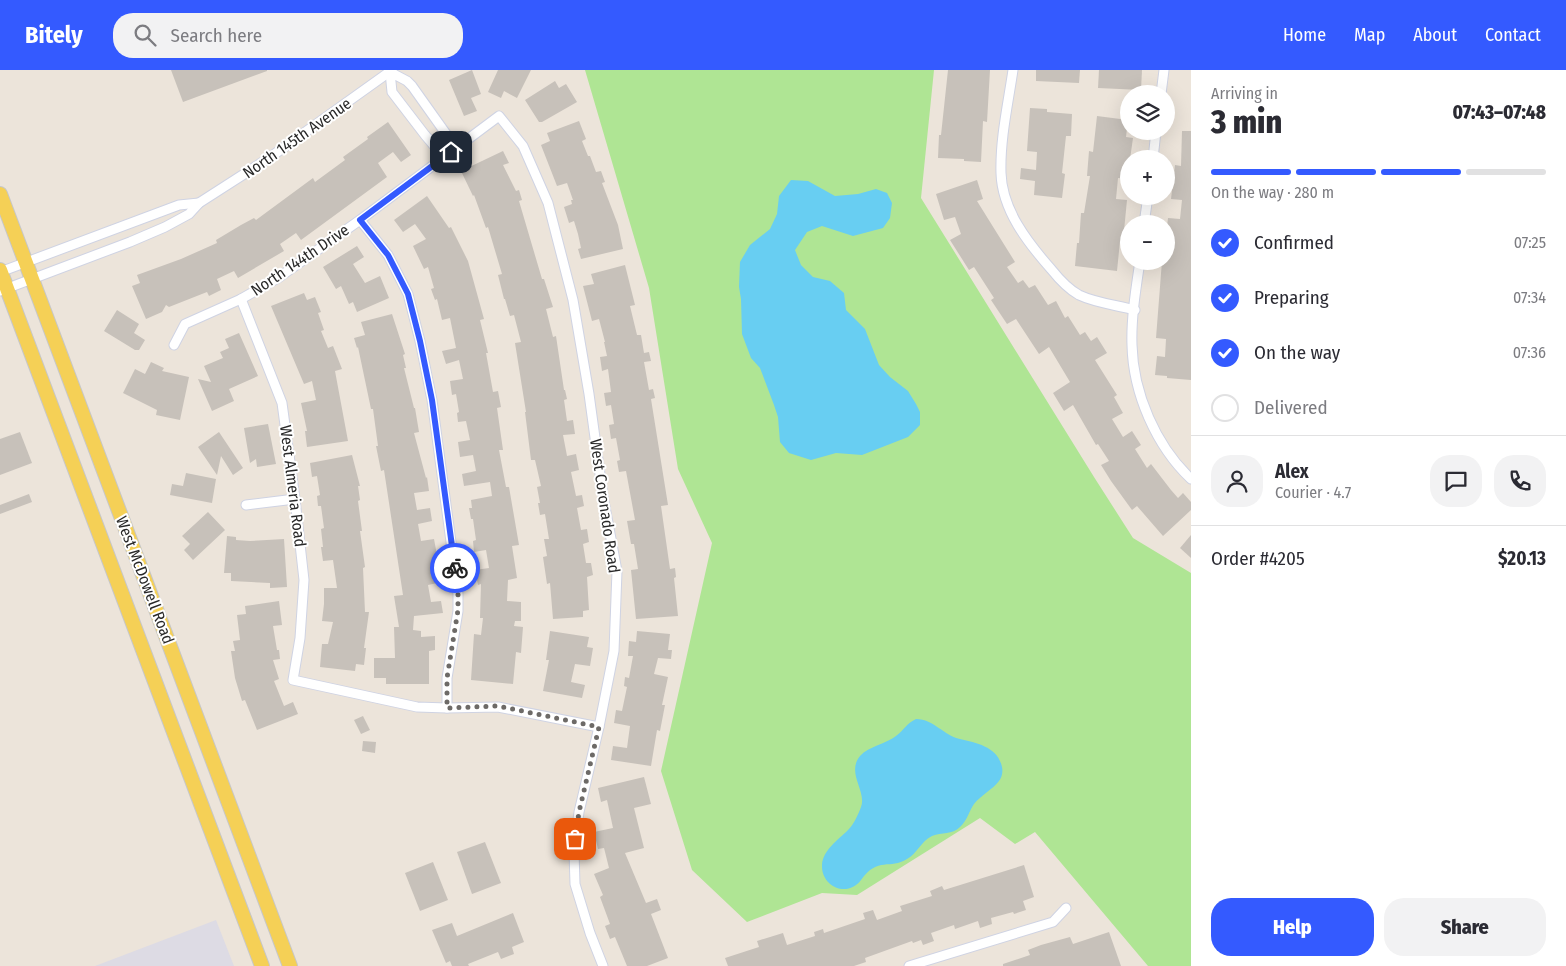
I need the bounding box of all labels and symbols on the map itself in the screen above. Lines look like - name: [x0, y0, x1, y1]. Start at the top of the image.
- street label: North 145th Avenue: [239, 94, 355, 182]
- pin: [430, 131, 472, 173]
- street label: North 144th Drive: [247, 220, 353, 300]
- street label: West Almeria Road: [276, 424, 310, 548]
- street label: West Coronado Road: [586, 438, 624, 574]
- street label: West McDowell Road: [112, 513, 178, 647]
- courier: [430, 543, 480, 593]
- pin: [554, 818, 596, 860]

